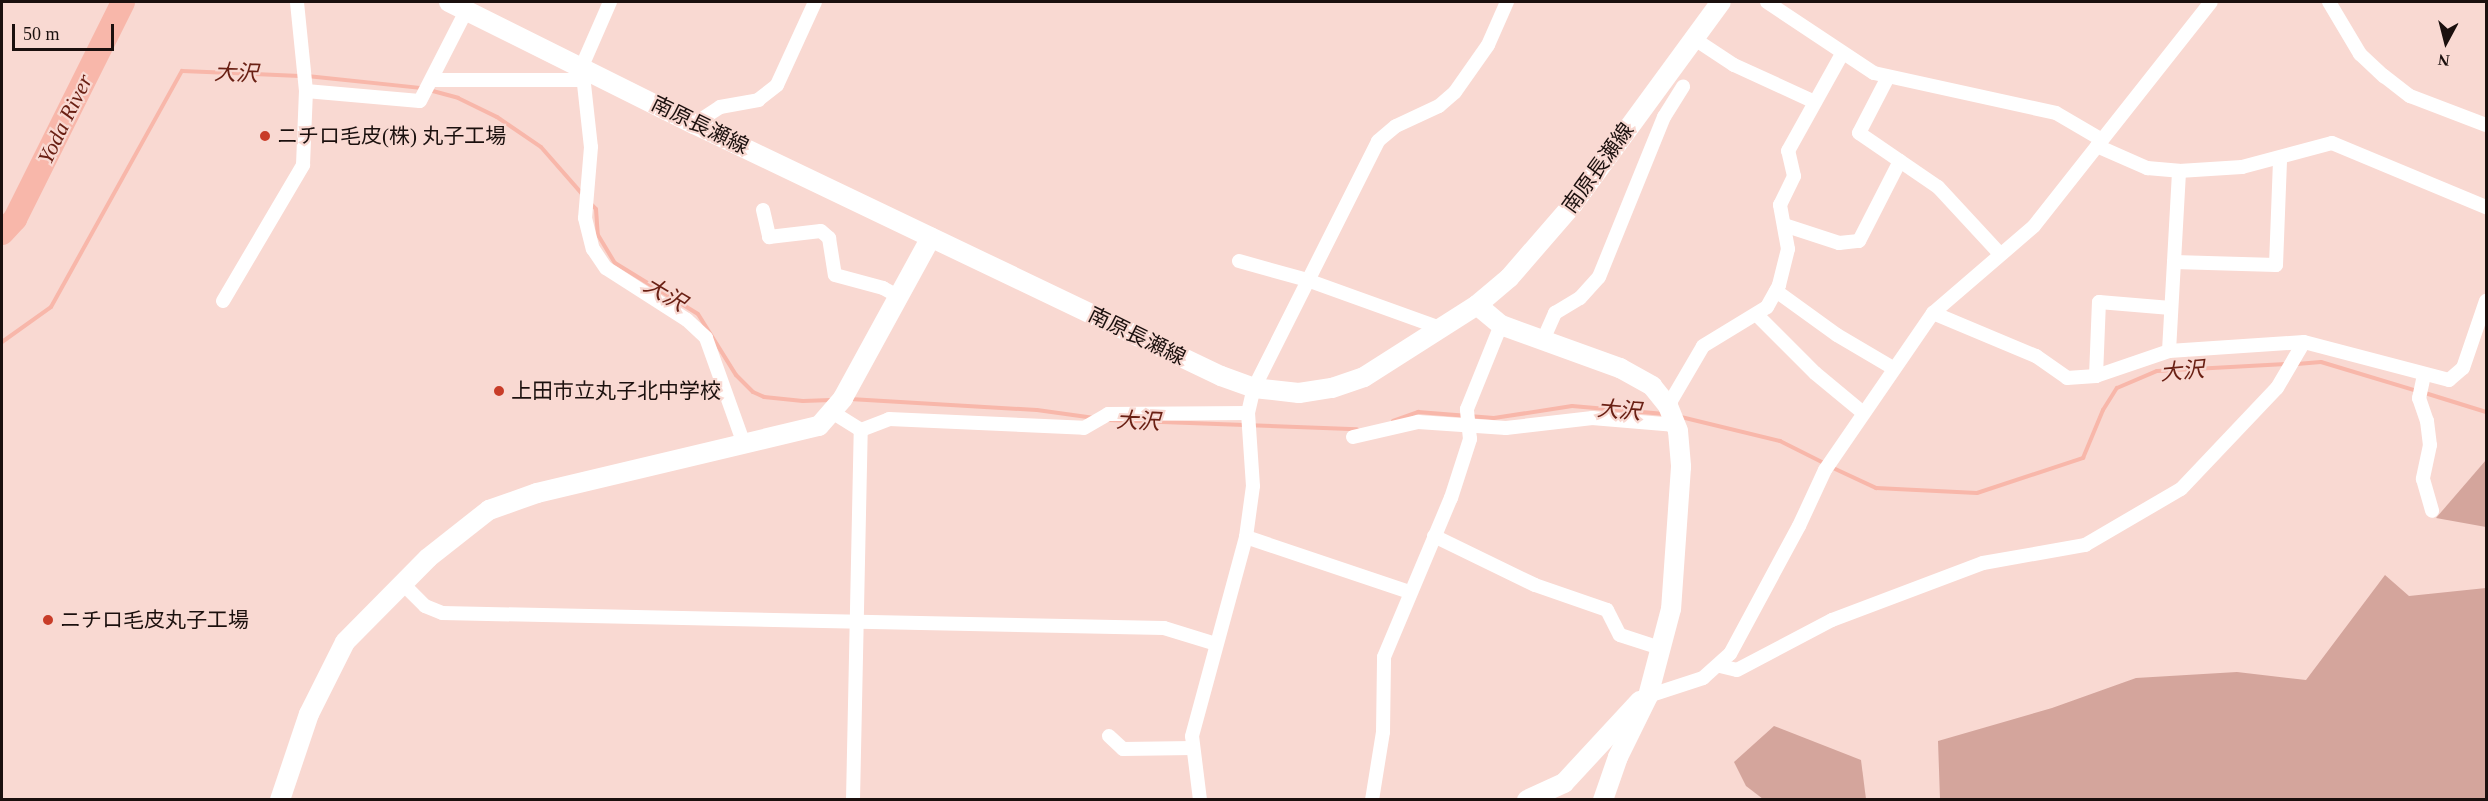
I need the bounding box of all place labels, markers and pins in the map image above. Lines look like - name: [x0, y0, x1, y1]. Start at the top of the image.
- place label: ニチロ毛皮(株) 丸子工場: [277, 123, 506, 149]
- marker: ニチロ毛皮(株) 丸子工場: [258, 129, 272, 143]
- place label: 上田市立丸子北中学校: [511, 378, 721, 404]
- marker: 上田市立丸子北中学校: [492, 384, 506, 398]
- place label: ニチロ毛皮丸子工場: [60, 607, 249, 633]
- marker: ニチロ毛皮丸子工場: [41, 613, 55, 627]

